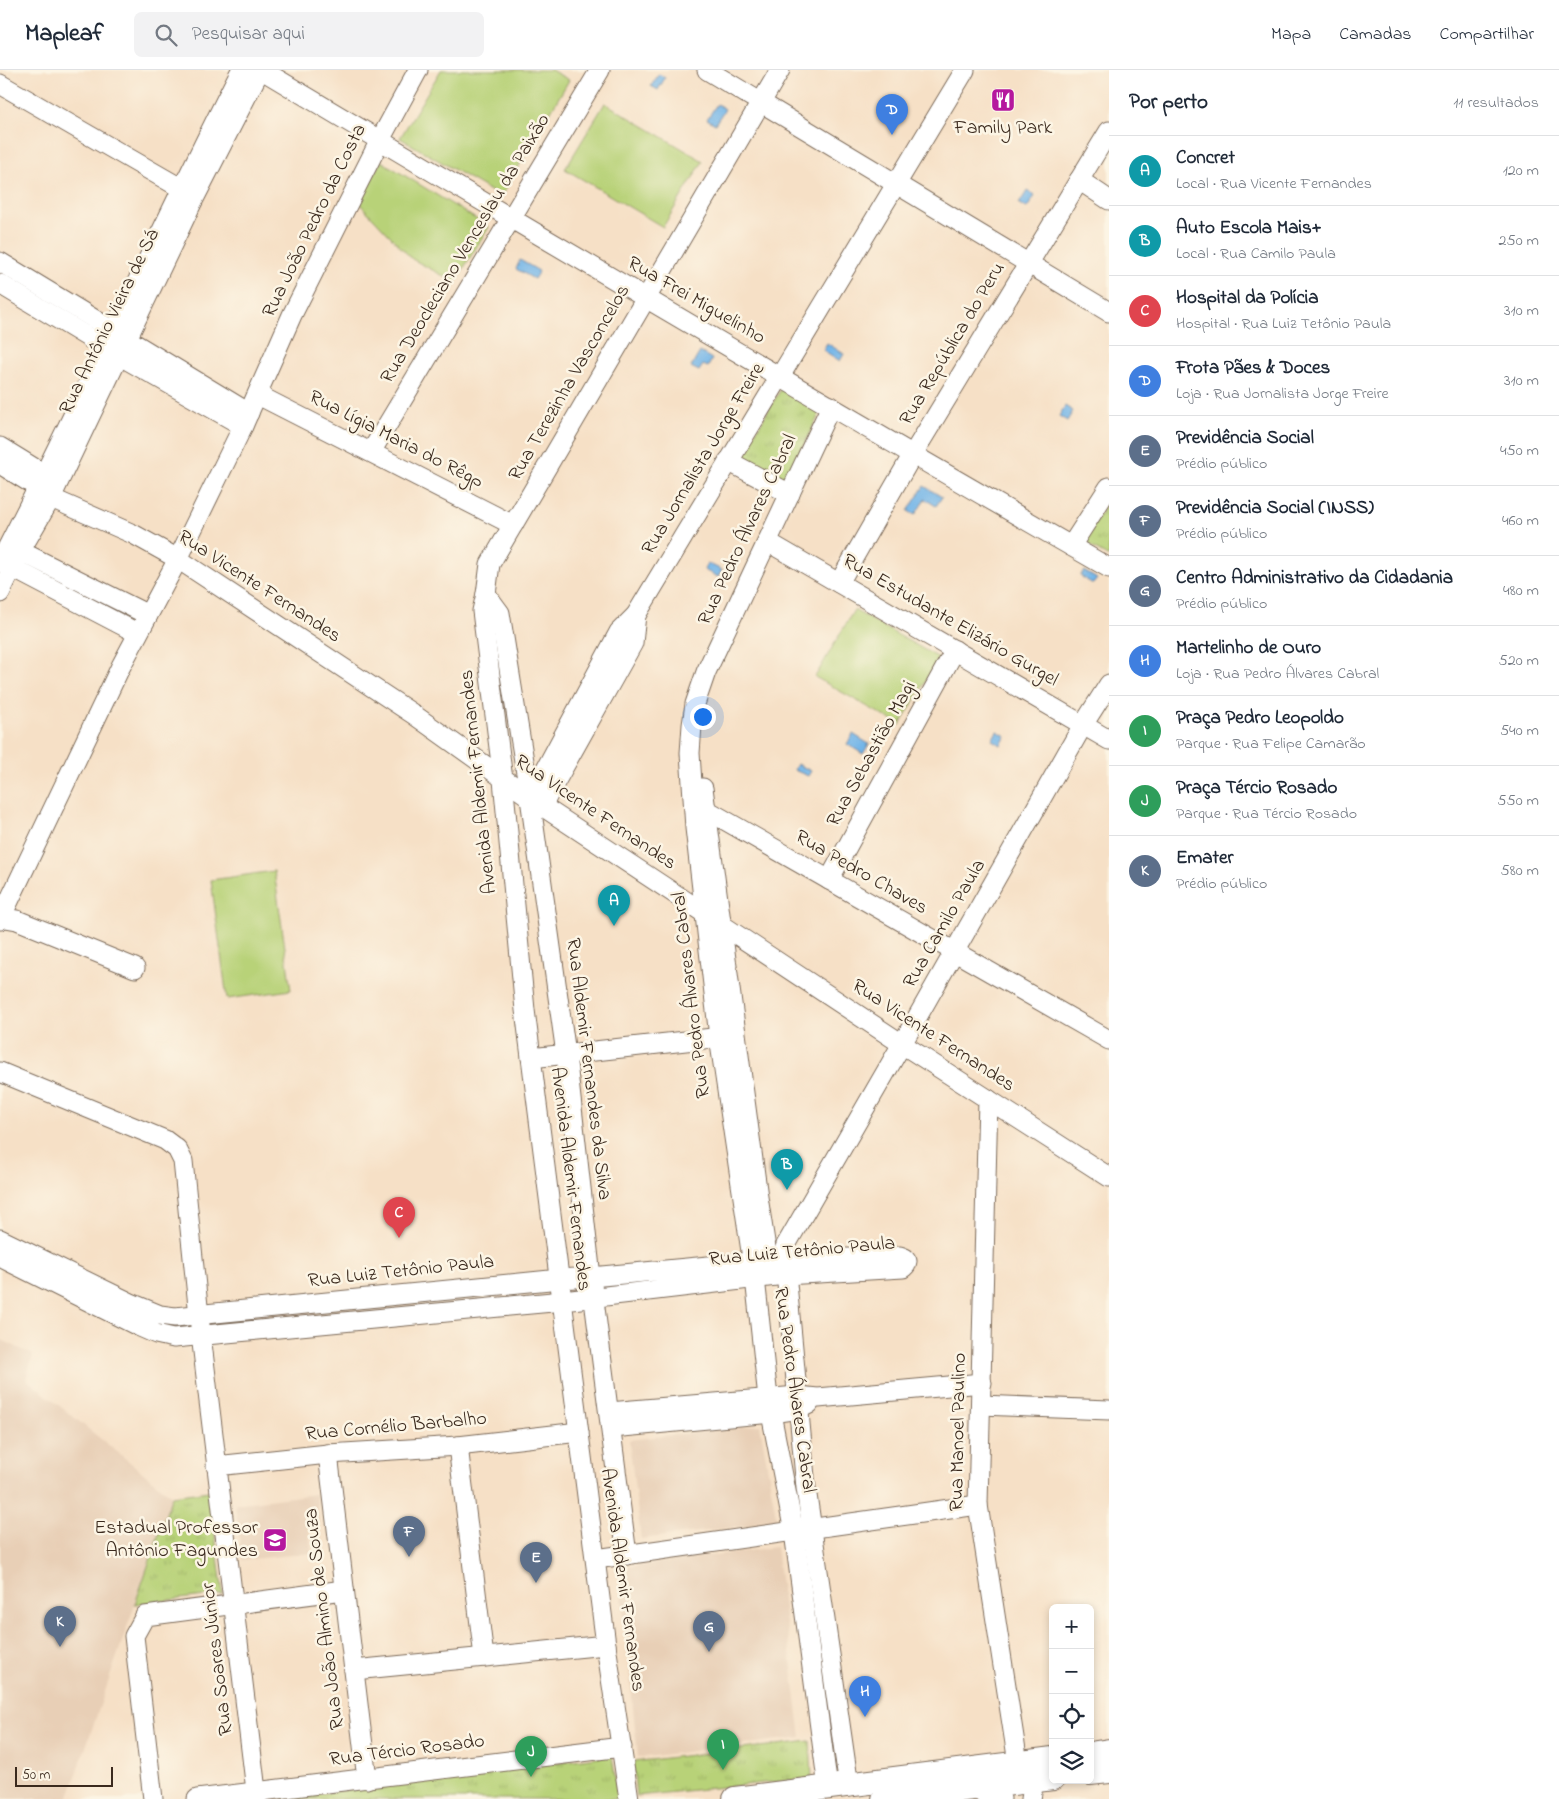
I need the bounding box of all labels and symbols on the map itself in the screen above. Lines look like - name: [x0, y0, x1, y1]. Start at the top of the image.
- restaurant icon: Family Park: [990, 87, 1016, 113]
- pin: D: [876, 94, 908, 135]
- street label: Rua Deocleciano Venceslau da Paixão: [374, 109, 558, 389]
- place label: Family Park: [953, 114, 1052, 143]
- street label: Rua João Pedro da Costa: [255, 119, 375, 323]
- street label: Rua Antônio Vieira de Sá: [52, 224, 168, 420]
- street label: Rua Frei Miguelinho: [621, 250, 770, 353]
- street label: Rua República do Peru: [893, 257, 1013, 431]
- street label: Rua Terezinha Vasconcelos: [502, 280, 638, 486]
- street label: Rua Jornalista Jorge Freire: [635, 357, 774, 561]
- street label: Rua Lígia Maria do Rêgp: [303, 383, 489, 498]
- street label: Rua Pedro Álvares Cabral: [691, 430, 805, 630]
- street label: Rua Vicente Fernandes: [172, 523, 346, 651]
- street label: Rua Estudante Elizário Gurgel: [836, 547, 1064, 696]
- street label: Avenida Aldemir Fernandes: [453, 668, 505, 896]
- street label: Rua Sebastião Magi: [820, 676, 925, 833]
- your location: [690, 704, 716, 730]
- street label: Rua Vicente Fernandes: [508, 748, 682, 878]
- street label: Rua Pedro Chaves: [789, 823, 933, 923]
- street label: Rua Camilo Paula: [896, 854, 994, 994]
- pin: A: [598, 885, 630, 926]
- street label: Rua Pedro Álvares Cabral: [665, 890, 719, 1100]
- street label: Rua Aldemir Fernandes da Silva: [558, 936, 618, 1202]
- street label: Rua Vicente Fernandes: [846, 972, 1020, 1100]
- street label: Avenida Aldemir Fernandes: [542, 1065, 598, 1293]
- pin: B: [771, 1149, 803, 1190]
- pin: C: [383, 1197, 415, 1238]
- street label: Rua Luiz Tetônio Paula: [708, 1229, 896, 1275]
- street label: Rua Luiz Tetônio Paula: [306, 1248, 496, 1296]
- street label: Rua Pedro Álvares Cabral: [765, 1285, 823, 1495]
- street label: Rua Manoel Paulino: [943, 1352, 975, 1512]
- street label: Rua Cornélio Barbalho: [304, 1405, 488, 1449]
- street label: Avenida Aldemir Fernandes: [592, 1466, 652, 1694]
- street label: Rua João Almino de Souza: [297, 1507, 353, 1731]
- place label: Estadual Professor Antônio Fagundes: [94, 1514, 259, 1567]
- pin: F: [393, 1516, 425, 1557]
- school or university icon: Estadual Professor Antônio Fagundes: [262, 1527, 288, 1553]
- pin: E: [520, 1542, 552, 1583]
- street label: Rua Soares Júnior: [194, 1580, 242, 1737]
- pin: K: [44, 1606, 76, 1647]
- pin: G: [693, 1611, 725, 1652]
- pin: H: [849, 1676, 881, 1717]
- street label: Rua Tércio Rosado: [328, 1727, 486, 1775]
- pin: I: [707, 1729, 739, 1770]
- pin: J: [515, 1736, 547, 1777]
- scale bar: [15, 1764, 112, 1787]

